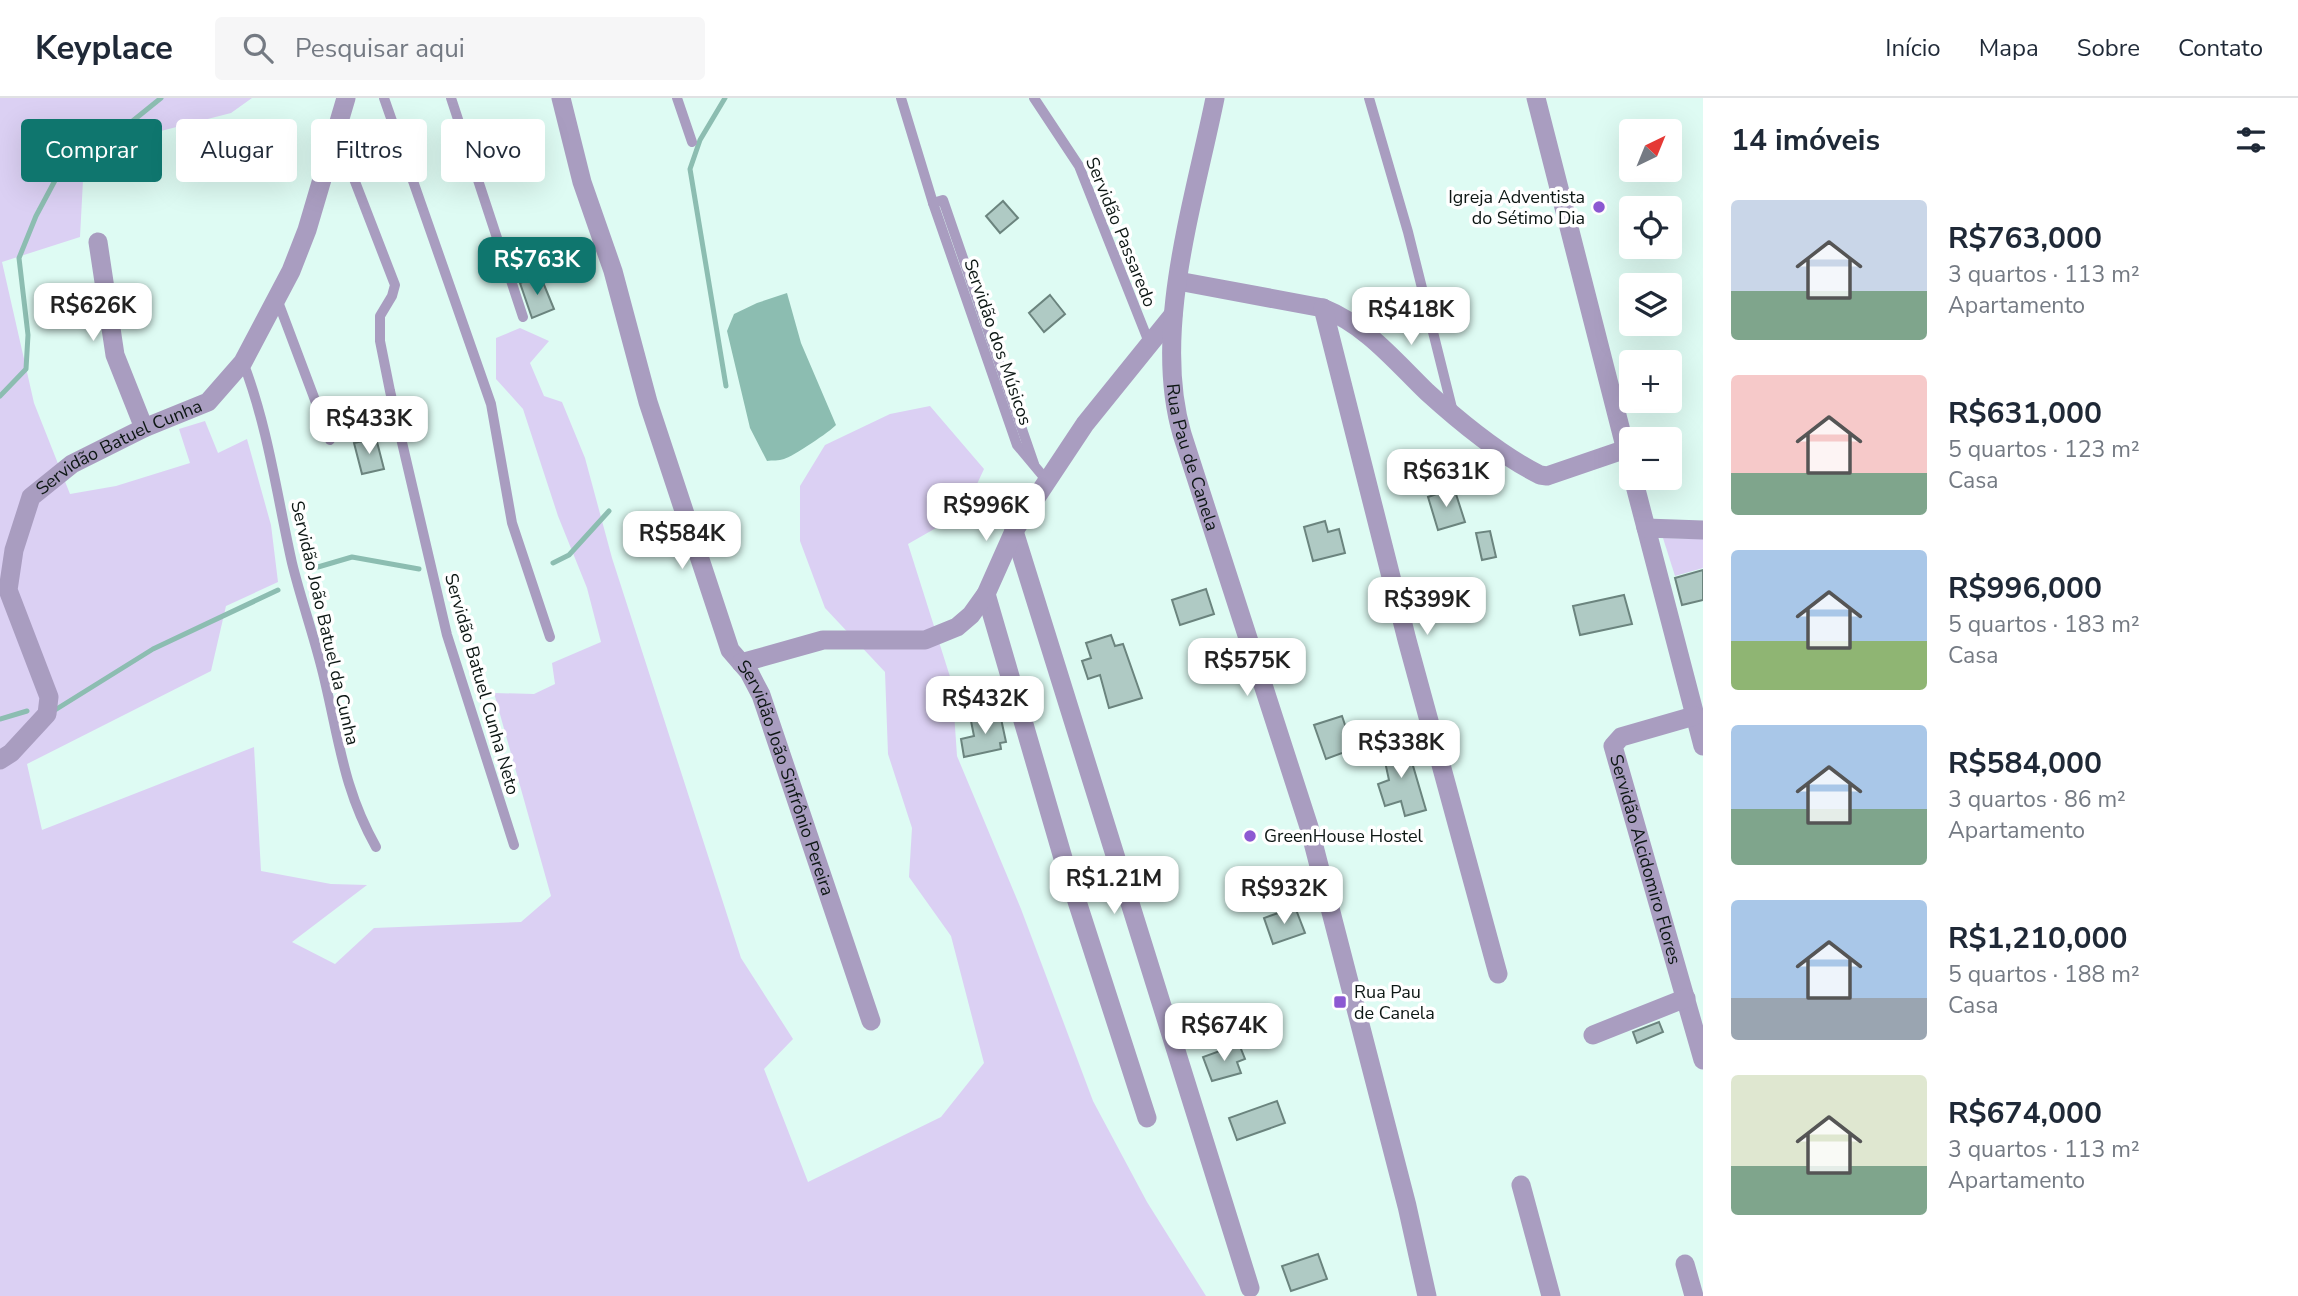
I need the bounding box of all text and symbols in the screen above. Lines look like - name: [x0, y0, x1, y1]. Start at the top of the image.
- search box: [215, 17, 705, 80]
- text: Keyplace: [35, 26, 173, 71]
- icon: search: [239, 29, 277, 67]
- text: Pesquisar aqui: [295, 31, 465, 66]
- text: Início: [1885, 32, 1941, 64]
- text: Mapa: [1979, 32, 2039, 64]
- text: Sobre: [2077, 32, 2140, 64]
- text: Contato: [2178, 32, 2263, 64]
- chip: Comprar: [21, 119, 162, 182]
- chip: Alugar: [176, 119, 297, 182]
- chip: Filtros: [311, 119, 427, 182]
- chip: Novo: [441, 119, 545, 182]
- north arrow: [1619, 119, 1682, 182]
- map controls: [1619, 119, 1682, 490]
- text: 14 imóveis: [1731, 120, 1880, 161]
- icon: filters: [2232, 121, 2270, 159]
- street label: Servidão Passaredo: [1080, 154, 1162, 310]
- place label: Igreja Adventista do Sétimo Dia: [1448, 185, 1585, 230]
- button: locate: [1619, 196, 1682, 259]
- marker: Igreja Adventista do Sétimo Dia: [1591, 199, 1607, 215]
- text: R$763,000: [1948, 218, 2102, 259]
- icon: home: [1787, 228, 1871, 312]
- pin: R$763K: [480, 238, 594, 297]
- text: R$763K: [494, 244, 580, 275]
- street label: Servidão dos Músicos: [958, 256, 1038, 428]
- text: 3 quartos · 113 m²: [1948, 259, 2140, 290]
- button: layers: [1619, 273, 1682, 336]
- pin: R$626K: [36, 284, 150, 343]
- pin: R$418K: [1354, 288, 1468, 347]
- text: R$626K: [50, 290, 136, 321]
- text: Apartamento: [1948, 290, 2085, 321]
- text: R$418K: [1368, 294, 1454, 325]
- button: +: [1619, 350, 1682, 413]
- street label: Rua Pau de Canela: [1161, 382, 1225, 534]
- text: R$631,000: [1948, 393, 2102, 434]
- street label: Servidão Batuel Cunha: [31, 394, 206, 501]
- pin: R$433K: [312, 396, 426, 456]
- text: R$433K: [326, 403, 412, 434]
- icon: home: [1787, 403, 1871, 487]
- button: −: [1619, 427, 1682, 490]
- text: 5 quartos · 123 m²: [1948, 434, 2140, 465]
- pin: R$631K: [1389, 450, 1503, 509]
- text: R$631K: [1403, 456, 1489, 487]
- text: Casa: [1948, 465, 1999, 496]
- pin: R$996K: [929, 484, 1043, 543]
- text: R$996K: [943, 490, 1029, 521]
- street label: Servidão João Batuel da Cunha: [285, 498, 365, 748]
- pin: R$584K: [625, 512, 739, 571]
- text: R$584K: [639, 518, 725, 549]
- text: R$996,000: [1948, 568, 2102, 609]
- street label: Servidão Batuel Cunha Neto: [439, 571, 525, 797]
- pin: R$399K: [1370, 578, 1484, 637]
- icon: home: [1787, 578, 1871, 662]
- text: R$399K: [1384, 584, 1470, 615]
- text: 5 quartos · 183 m²: [1948, 609, 2140, 640]
- pin: R$575K: [1190, 638, 1304, 698]
- text: Casa: [1948, 640, 1999, 671]
- text: R$575K: [1204, 645, 1290, 676]
- street label: Servidão João Sinfrônio Pereira: [732, 655, 840, 899]
- pin: R$432K: [928, 676, 1042, 736]
- text: R$432K: [942, 683, 1028, 714]
- pin: R$338K: [1344, 720, 1458, 780]
- text: R$338K: [1358, 727, 1444, 758]
- text: R$584,000: [1948, 743, 2102, 784]
- street label: Servidão Alcidomiro Flores: [1604, 752, 1687, 967]
- icon: home: [1787, 753, 1871, 837]
- text: 3 quartos · 86 m²: [1948, 784, 2126, 815]
- text: Apartamento: [1948, 815, 2085, 846]
- place label: GreenHouse Hostel: [1264, 824, 1423, 848]
- marker: GreenHouse Hostel: [1242, 828, 1258, 844]
- pin: R$1.21M: [1049, 856, 1179, 916]
- text: R$1.21M: [1066, 863, 1162, 894]
- pin: R$932K: [1227, 866, 1341, 926]
- text: R$932K: [1241, 873, 1327, 904]
- text: R$1,210,000: [1948, 918, 2127, 959]
- icon: home: [1787, 928, 1871, 1012]
- text: 5 quartos · 188 m²: [1948, 959, 2140, 990]
- place label: Rua Pau de Canela: [1354, 980, 1435, 1025]
- text: Casa: [1948, 990, 1999, 1021]
- marker: Rua Pau de Canela: [1332, 994, 1348, 1010]
- pin: R$674K: [1167, 1004, 1281, 1063]
- text: R$674K: [1181, 1010, 1267, 1041]
- text: R$674,000: [1948, 1093, 2102, 1134]
- icon: home: [1787, 1103, 1871, 1187]
- text: 3 quartos · 113 m²: [1948, 1134, 2140, 1165]
- text: Apartamento: [1948, 1165, 2085, 1196]

